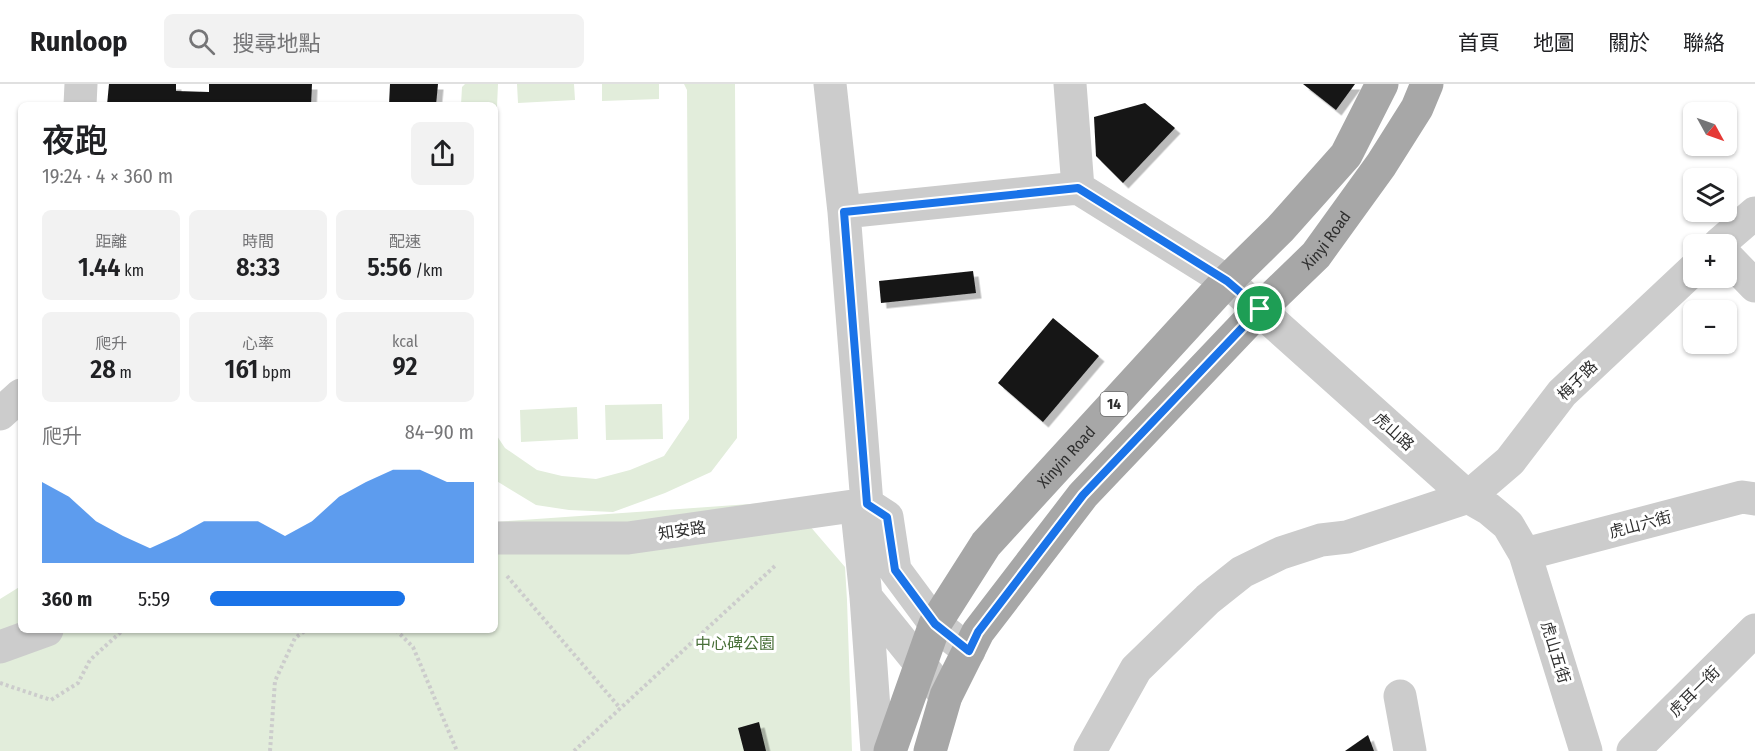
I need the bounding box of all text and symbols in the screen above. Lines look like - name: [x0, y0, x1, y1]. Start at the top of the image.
- search box: [164, 14, 584, 68]
- text: Runloop: [30, 25, 128, 58]
- icon: search: [185, 25, 218, 58]
- text: 搜尋地點: [233, 30, 321, 57]
- text: 首頁: [1458, 30, 1500, 56]
- text: 地圖: [1533, 30, 1575, 56]
- text: 關於: [1608, 30, 1650, 56]
- text: 聯絡: [1683, 30, 1725, 56]
- north arrow: [1683, 102, 1737, 156]
- map controls: [1683, 102, 1737, 354]
- text: 夜跑: [42, 121, 108, 161]
- button: share: [411, 122, 474, 185]
- text: 19:24 · 4 × 360 m: [42, 164, 173, 188]
- button: layers: [1683, 168, 1737, 222]
- street label: Xinyi Road: [1298, 207, 1355, 273]
- text: 距離: [95, 232, 127, 251]
- text: 時間: [242, 232, 274, 251]
- text: 配速: [389, 232, 421, 251]
- button: +: [1683, 234, 1737, 288]
- text: 1.44: [78, 252, 120, 283]
- text: 8:33: [236, 252, 280, 283]
- text: 5:56: [367, 252, 412, 283]
- text: km: [120, 261, 144, 280]
- text: /km: [412, 261, 443, 280]
- pin: [1234, 283, 1285, 334]
- icon: arrive: [1243, 292, 1276, 325]
- button: −: [1683, 300, 1737, 354]
- text: kcal: [392, 332, 418, 351]
- text: 爬升: [95, 334, 127, 353]
- text: 心率: [242, 334, 274, 353]
- text: 92: [393, 351, 417, 382]
- text: 28: [90, 354, 116, 385]
- text: 161: [225, 354, 258, 385]
- street label: 梅子路: [1554, 357, 1601, 404]
- text: m: [116, 363, 132, 382]
- text: bpm: [258, 363, 291, 382]
- road number: 14: [1100, 392, 1128, 416]
- street label: 虎山路: [1369, 408, 1418, 454]
- text: 84–90 m: [405, 420, 474, 444]
- street label: Xinyin Road: [1033, 422, 1099, 492]
- text: 爬升: [42, 424, 82, 448]
- street label: 虎山六街: [1607, 507, 1674, 542]
- street label: 知安路: [657, 518, 707, 543]
- text: 360 m: [42, 587, 92, 611]
- text: 5:59: [138, 587, 170, 611]
- street label: 虎山五街: [1537, 619, 1574, 686]
- park label: 中心碑公園: [695, 634, 775, 653]
- street label: 虎耳一街: [1665, 662, 1724, 721]

